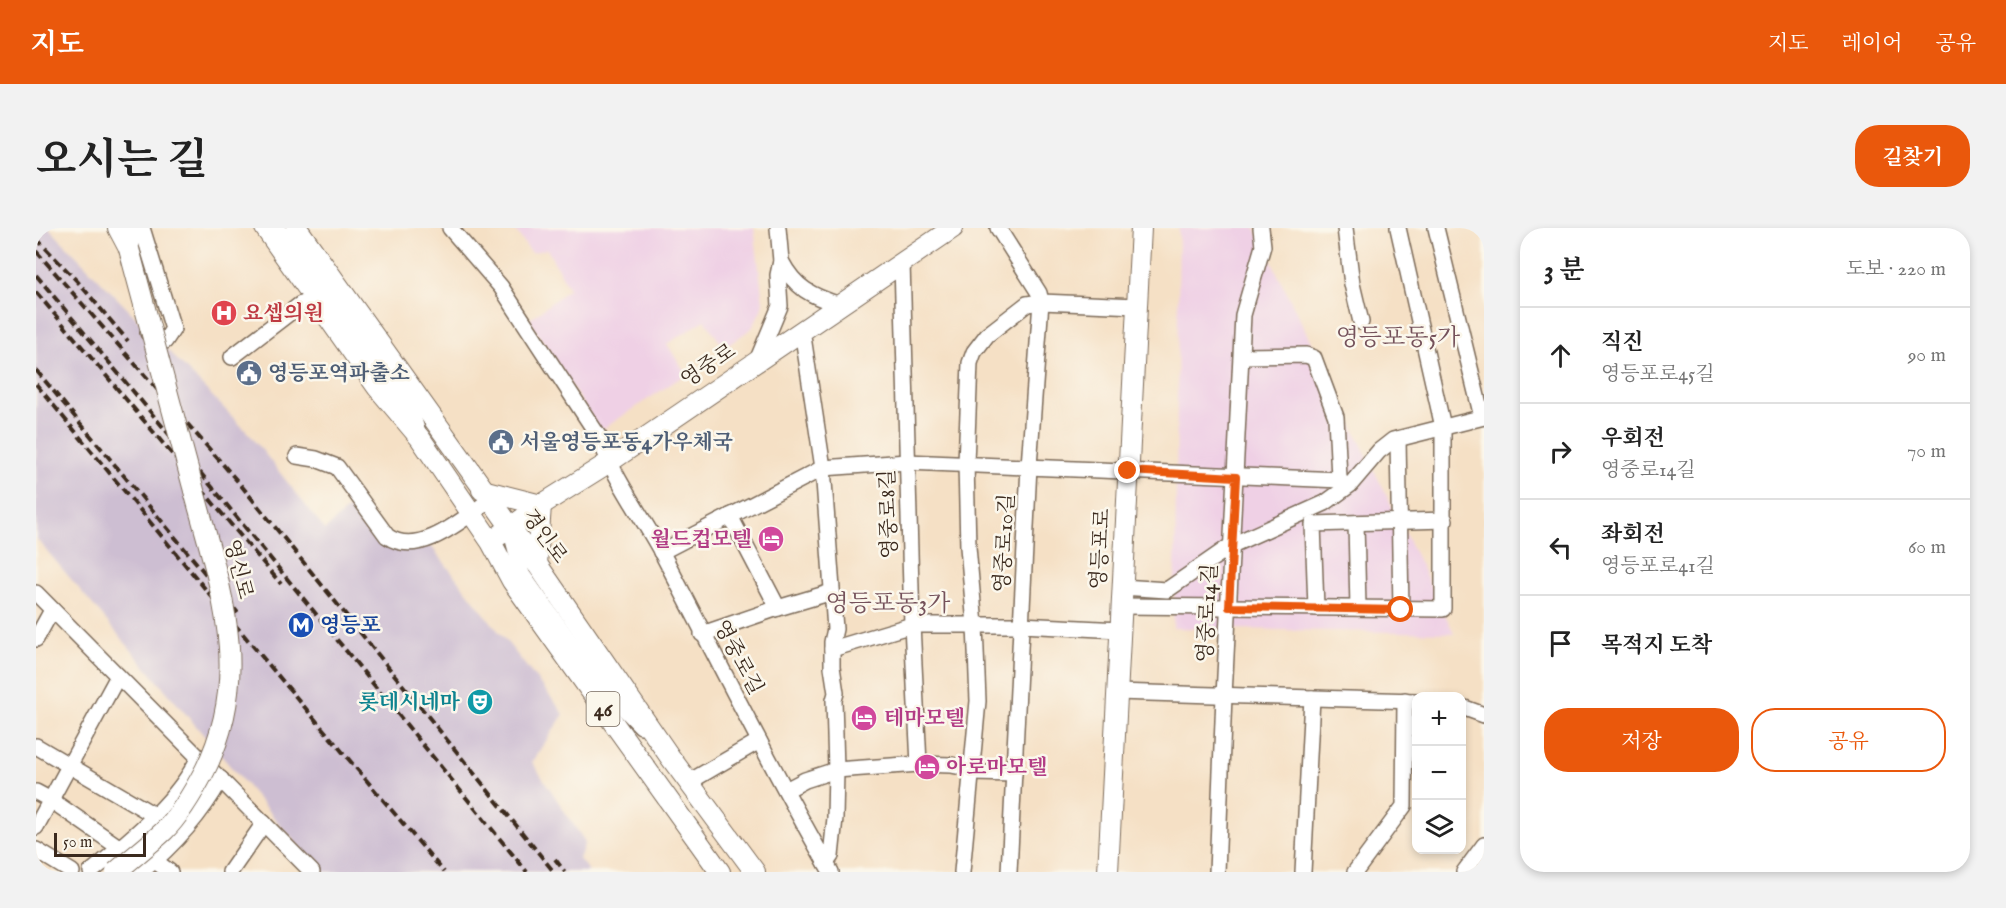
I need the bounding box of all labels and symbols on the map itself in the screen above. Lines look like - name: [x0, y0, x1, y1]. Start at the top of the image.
- hospital icon: 요셉의원: [209, 298, 239, 328]
- place label: 요셉의원: [243, 301, 324, 328]
- district label: 영등포동5가: [1336, 323, 1460, 354]
- street label: 영중로: [676, 338, 742, 394]
- public building icon: 영등포역파출소: [234, 358, 264, 388]
- place label: 영등포역파출소: [268, 361, 410, 388]
- public building icon: 서울영등포동4가우체국: [486, 427, 516, 457]
- place label: 서울영등포동4가우체국: [520, 430, 733, 457]
- route end: [1114, 457, 1140, 483]
- street label: 영중로8길: [874, 469, 905, 559]
- street label: 영중로10길: [989, 493, 1022, 593]
- street label: 경인로: [515, 504, 573, 569]
- street label: 영등포로: [1086, 508, 1117, 590]
- hotel icon: 월드컵모텔: [756, 524, 786, 554]
- place label: 월드컵모텔: [651, 527, 752, 554]
- street label: 영신로: [217, 537, 258, 602]
- street label: 영중로14길: [1192, 563, 1225, 663]
- district label: 영등포동3가: [826, 589, 950, 620]
- route start: [1387, 596, 1413, 622]
- metro station icon: 영등포: [286, 610, 316, 640]
- place label: 영등포: [320, 613, 381, 640]
- street label: 영중로길: [707, 616, 769, 700]
- theatre icon: 롯데시네마: [465, 687, 495, 717]
- place label: 롯데시네마: [359, 690, 461, 717]
- road number: 46: [586, 692, 620, 726]
- hotel icon: 테마모텔: [849, 703, 879, 733]
- place label: 테마모텔: [884, 706, 965, 733]
- hotel icon: 아로마모텔: [912, 752, 942, 782]
- place label: 아로마모텔: [946, 755, 1047, 782]
- scale bar: [54, 830, 146, 858]

